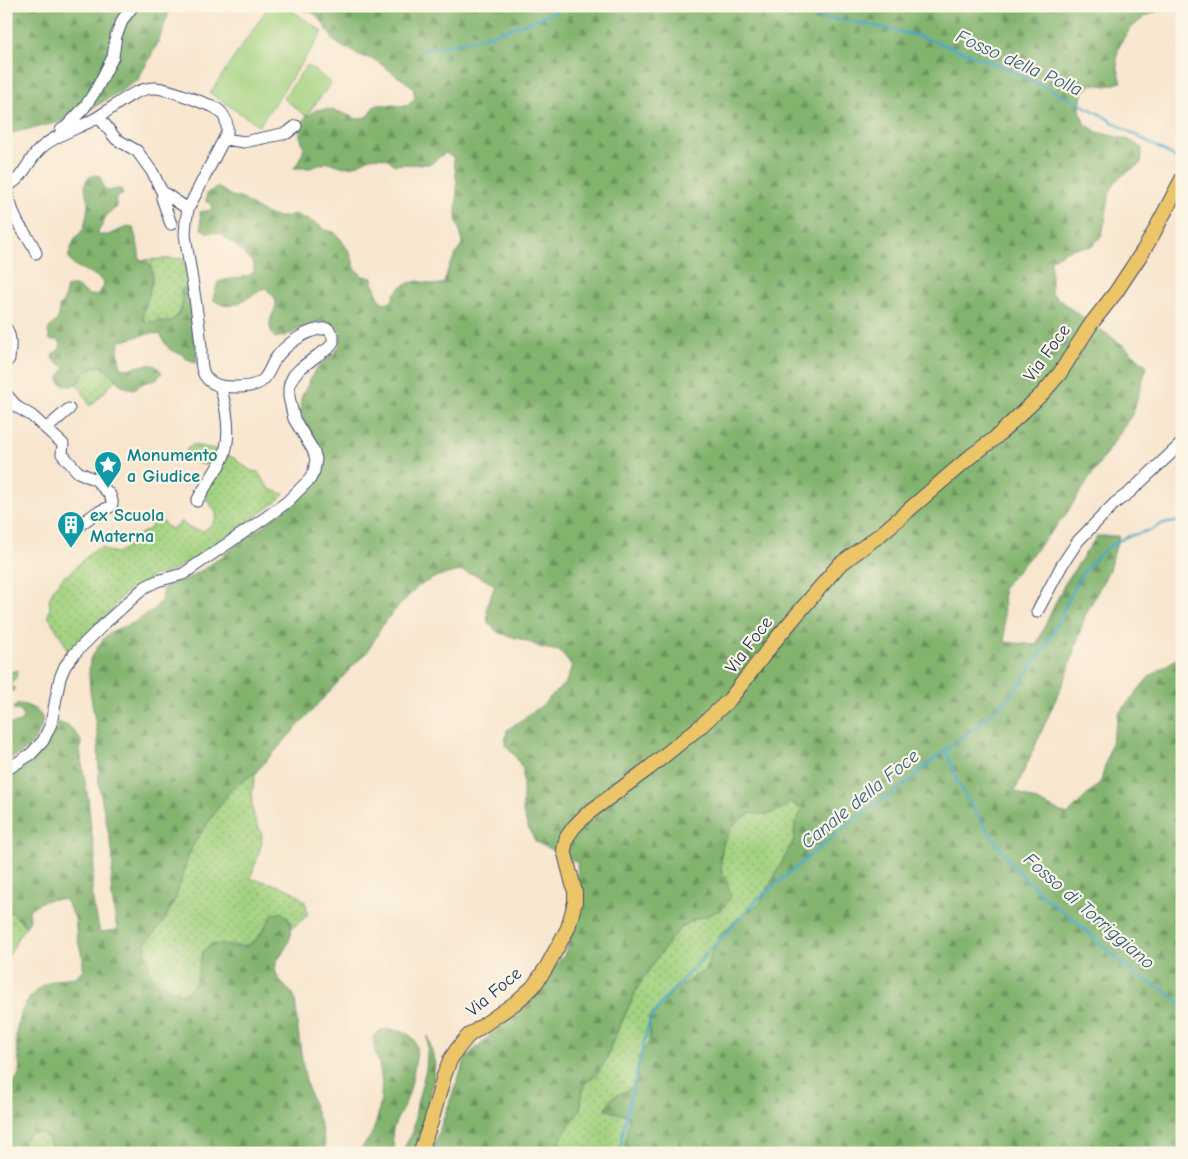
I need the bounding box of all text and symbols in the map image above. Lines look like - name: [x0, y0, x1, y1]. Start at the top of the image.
- water label: Fosso della Polla: [952, 25, 1086, 101]
- street label: Via Foce: [1019, 320, 1075, 386]
- place label: Monumento a Giudice: [127, 445, 218, 487]
- place icon: Monumento a Giudice: [93, 450, 123, 489]
- place label: ex Scuola Materna: [90, 505, 164, 547]
- building icon: ex Scuola Materna: [56, 510, 86, 549]
- street label: Via Foce: [721, 612, 777, 678]
- water label: Canale della Foce: [797, 744, 924, 853]
- water label: Fosso di Torriggiano: [1019, 848, 1159, 974]
- street label: Via Foce: [462, 963, 526, 1021]

